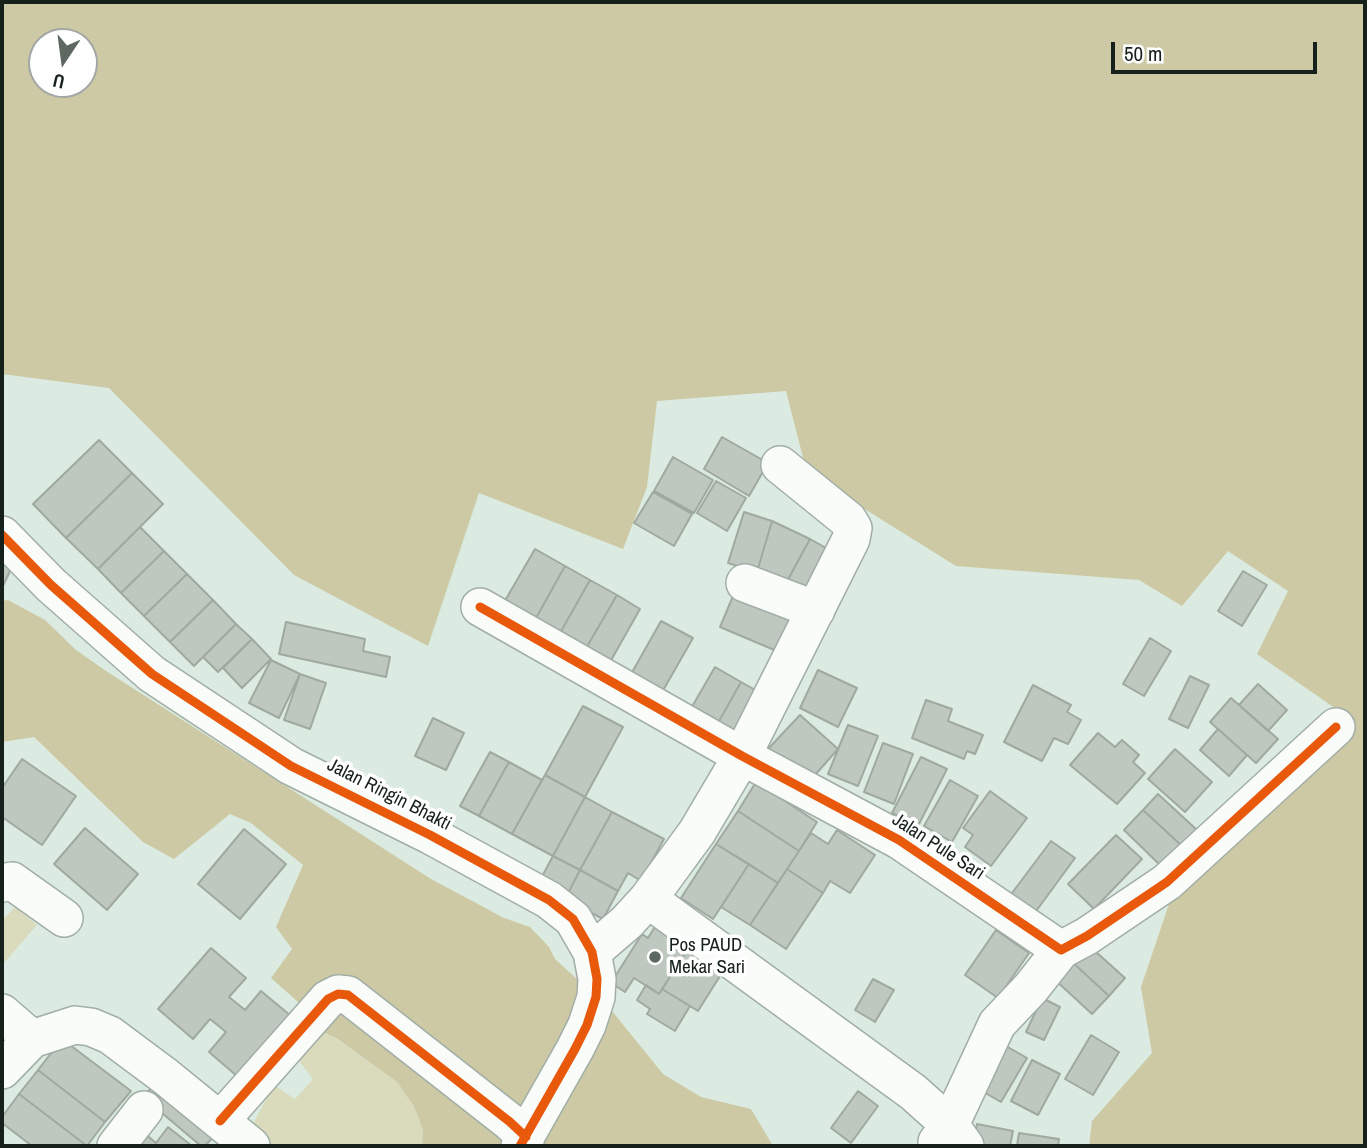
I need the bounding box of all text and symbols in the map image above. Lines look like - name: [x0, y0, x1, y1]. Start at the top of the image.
- north arrow: [28, 28, 98, 98]
- scale bar: [1115, 28, 1322, 72]
- text: 50 m: [1124, 39, 1162, 68]
- text: U: [50, 68, 67, 95]
- street label: Jalan Ringin Bhakti: [323, 754, 455, 836]
- street label: Jalan Pule Sari: [887, 809, 989, 885]
- place label: Pos PAUD Mekar Sari: [669, 935, 745, 979]
- marker: Pos PAUD Mekar Sari: [647, 949, 663, 965]

